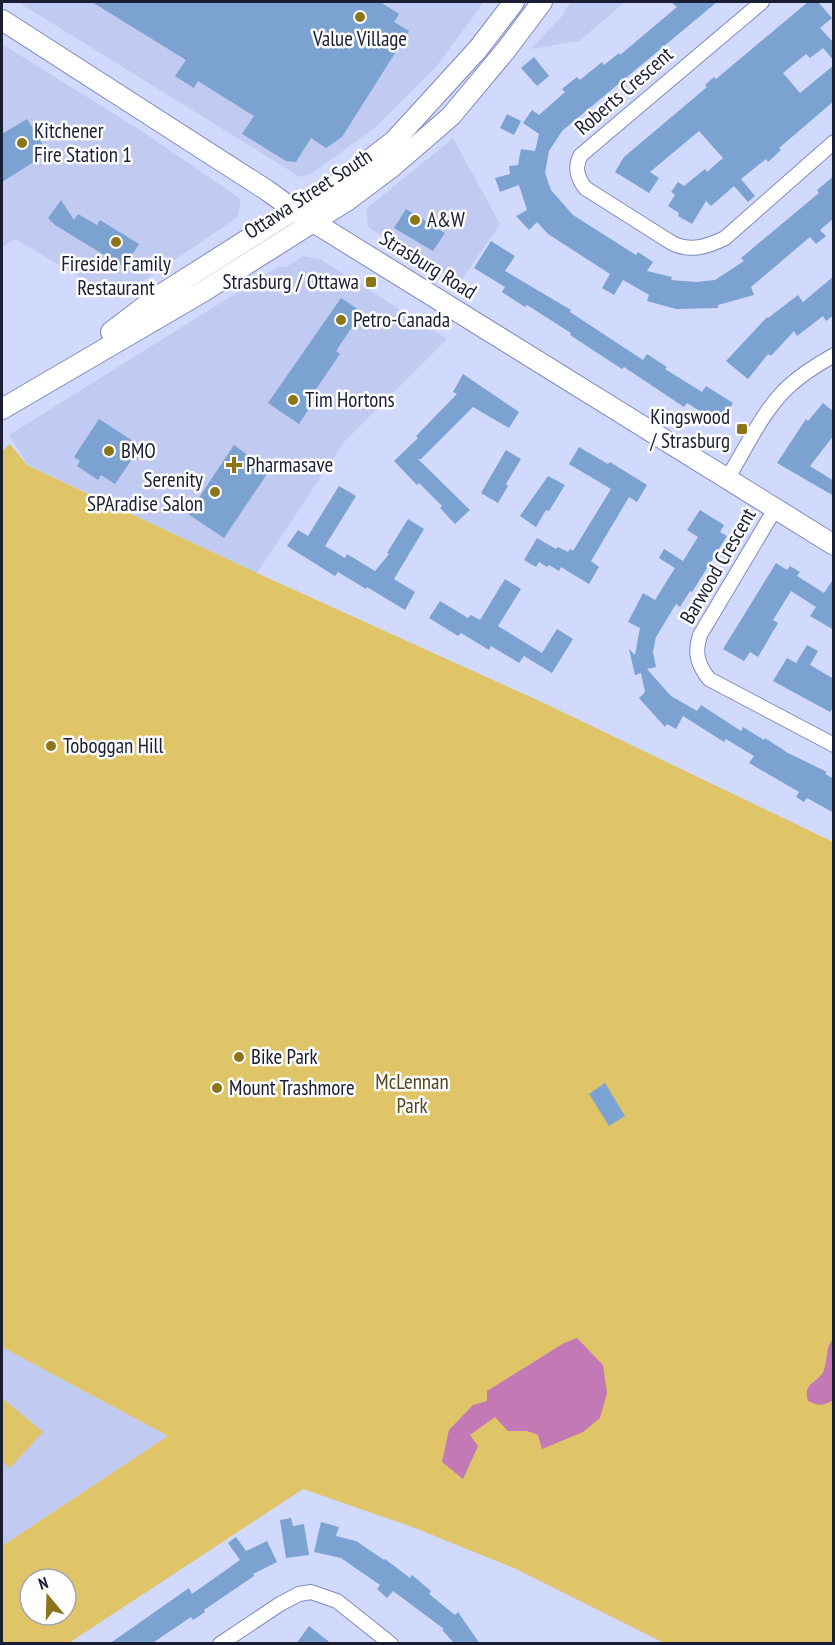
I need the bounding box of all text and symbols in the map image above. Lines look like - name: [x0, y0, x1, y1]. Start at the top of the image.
- marker: Value Village: [353, 10, 367, 24]
- place label: Value Village: [312, 25, 407, 52]
- street label: Roberts Crescent: [569, 40, 678, 141]
- place label: Kitchener Fire Station 1: [34, 117, 132, 168]
- marker: Kitchener Fire Station 1: [15, 136, 29, 150]
- street label: Ottawa Street South: [239, 142, 377, 245]
- place label: A&W: [427, 206, 465, 233]
- marker: A&W: [408, 213, 422, 227]
- street label: Strasburg Road: [375, 224, 482, 305]
- marker: Fireside Family Restaurant: [109, 235, 123, 249]
- place label: Fireside Family Restaurant: [61, 250, 171, 301]
- place label: Strasburg / Ottawa: [223, 268, 359, 295]
- marker: Strasburg / Ottawa: [364, 275, 378, 289]
- place label: Petro-Canada: [353, 306, 450, 333]
- marker: Petro-Canada: [334, 313, 348, 327]
- place label: Tim Hortons: [305, 386, 395, 413]
- marker: Tim Hortons: [286, 393, 300, 407]
- place label: Kingswood / Strasburg: [649, 403, 730, 454]
- marker: Kingswood / Strasburg: [735, 422, 749, 436]
- place label: BMO: [121, 437, 156, 464]
- marker: BMO: [102, 444, 116, 458]
- place label: Pharmasave: [246, 451, 333, 478]
- marker: Pharmasave: [227, 458, 241, 472]
- place label: Serenity SPAradise Salon: [87, 466, 203, 517]
- marker: Serenity SPAradise Salon: [208, 485, 222, 499]
- street label: Barwood Crescent: [673, 503, 762, 629]
- place label: Toboggan Hill: [63, 732, 163, 759]
- marker: Toboggan Hill: [44, 739, 58, 753]
- place label: Bike Park: [251, 1043, 318, 1070]
- marker: Bike Park: [232, 1050, 246, 1064]
- park label: McLennan Park: [375, 1068, 449, 1119]
- place label: Mount Trashmore: [229, 1074, 355, 1101]
- marker: Mount Trashmore: [210, 1081, 224, 1095]
- north arrow: [18, 1567, 78, 1627]
- text: N: [36, 1572, 50, 1594]

